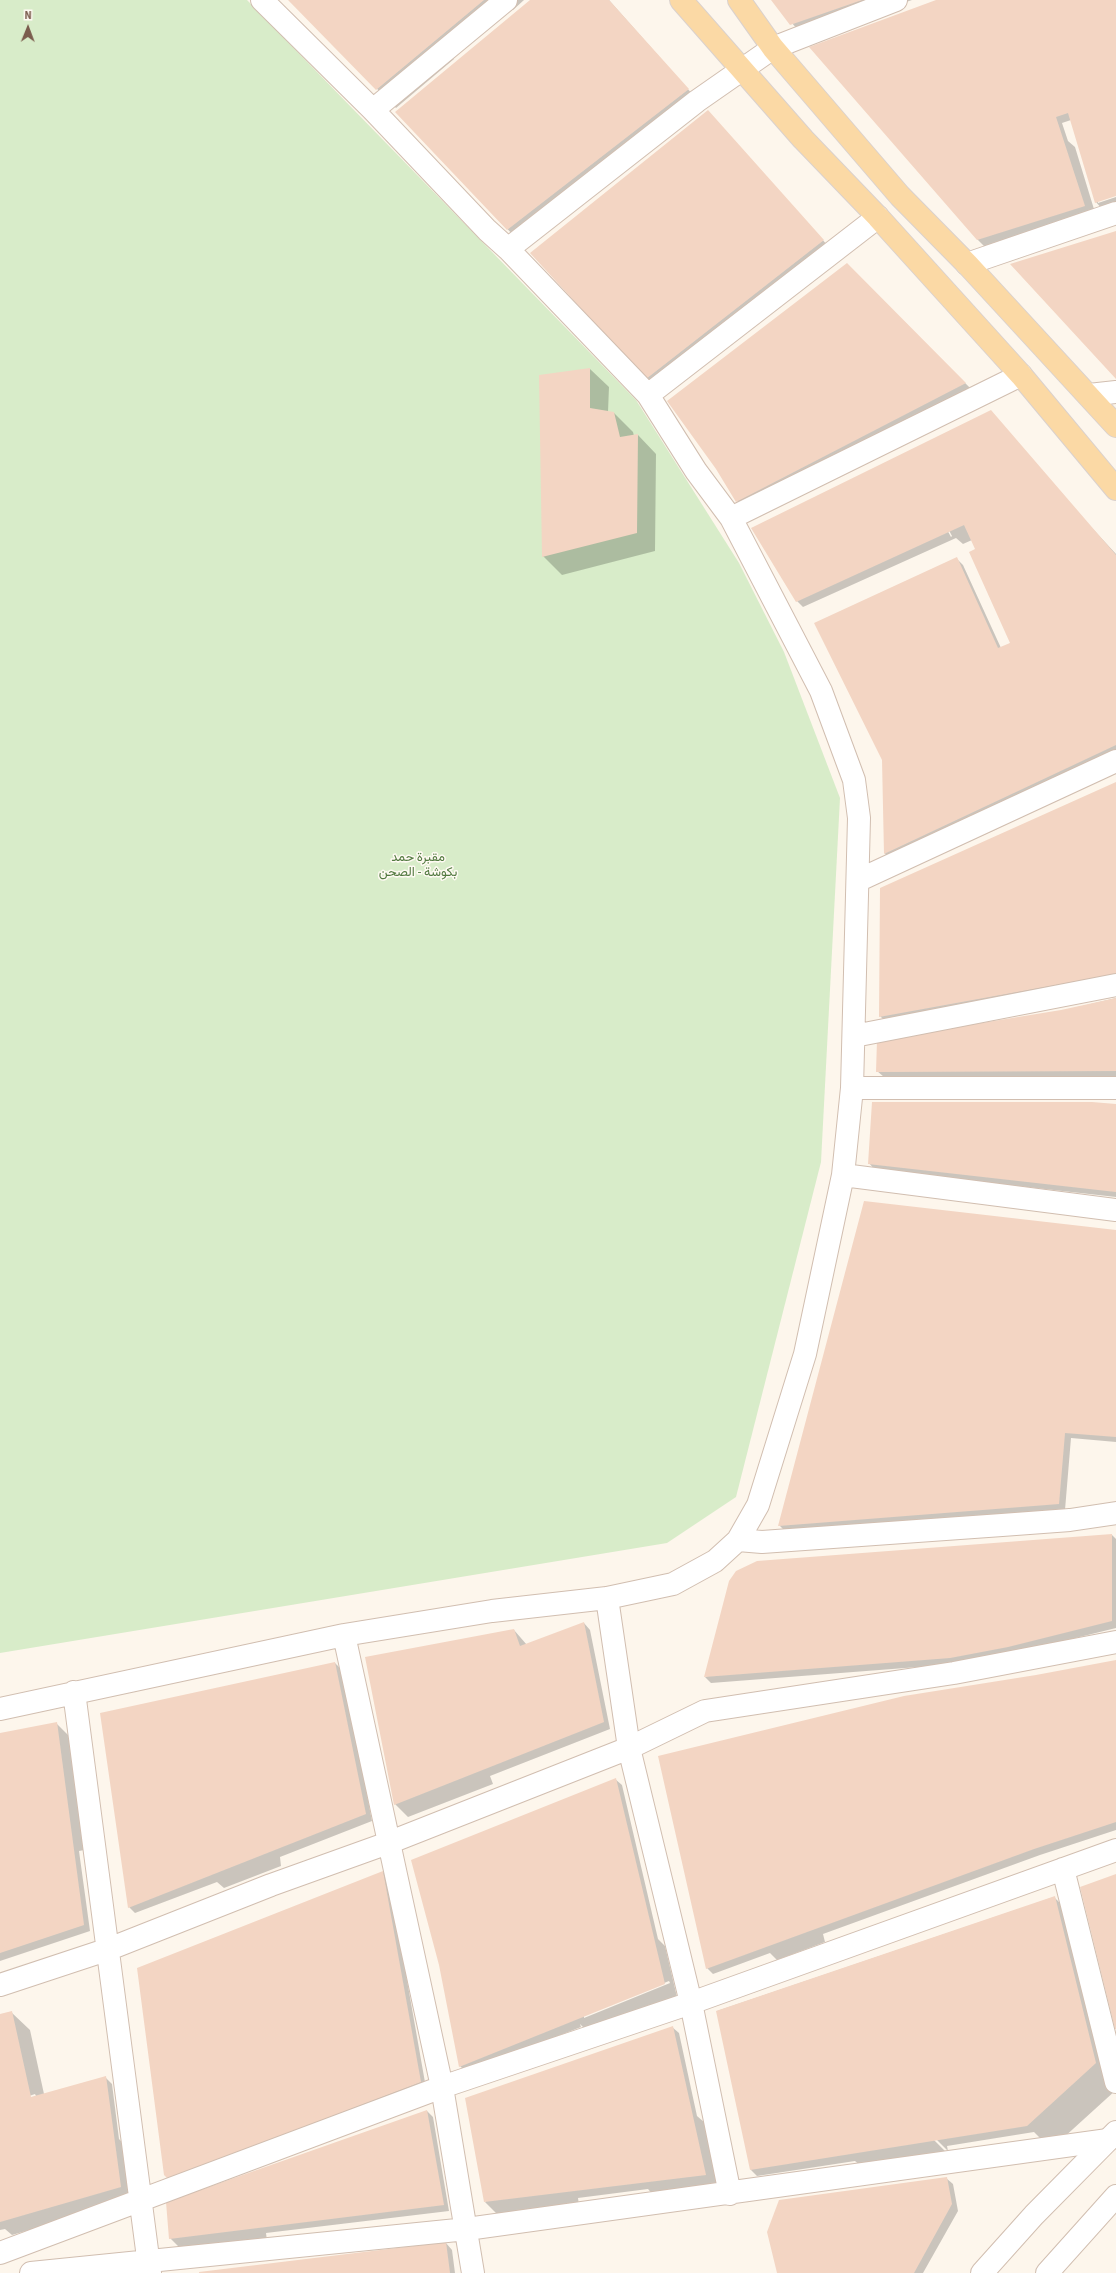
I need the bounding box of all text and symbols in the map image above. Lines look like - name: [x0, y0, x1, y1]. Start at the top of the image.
- north arrow: [8, 8, 48, 48]
- text: N: [24, 8, 32, 23]
- park label: مقبرة حمد بكوشة - الصحن: [379, 850, 457, 881]

